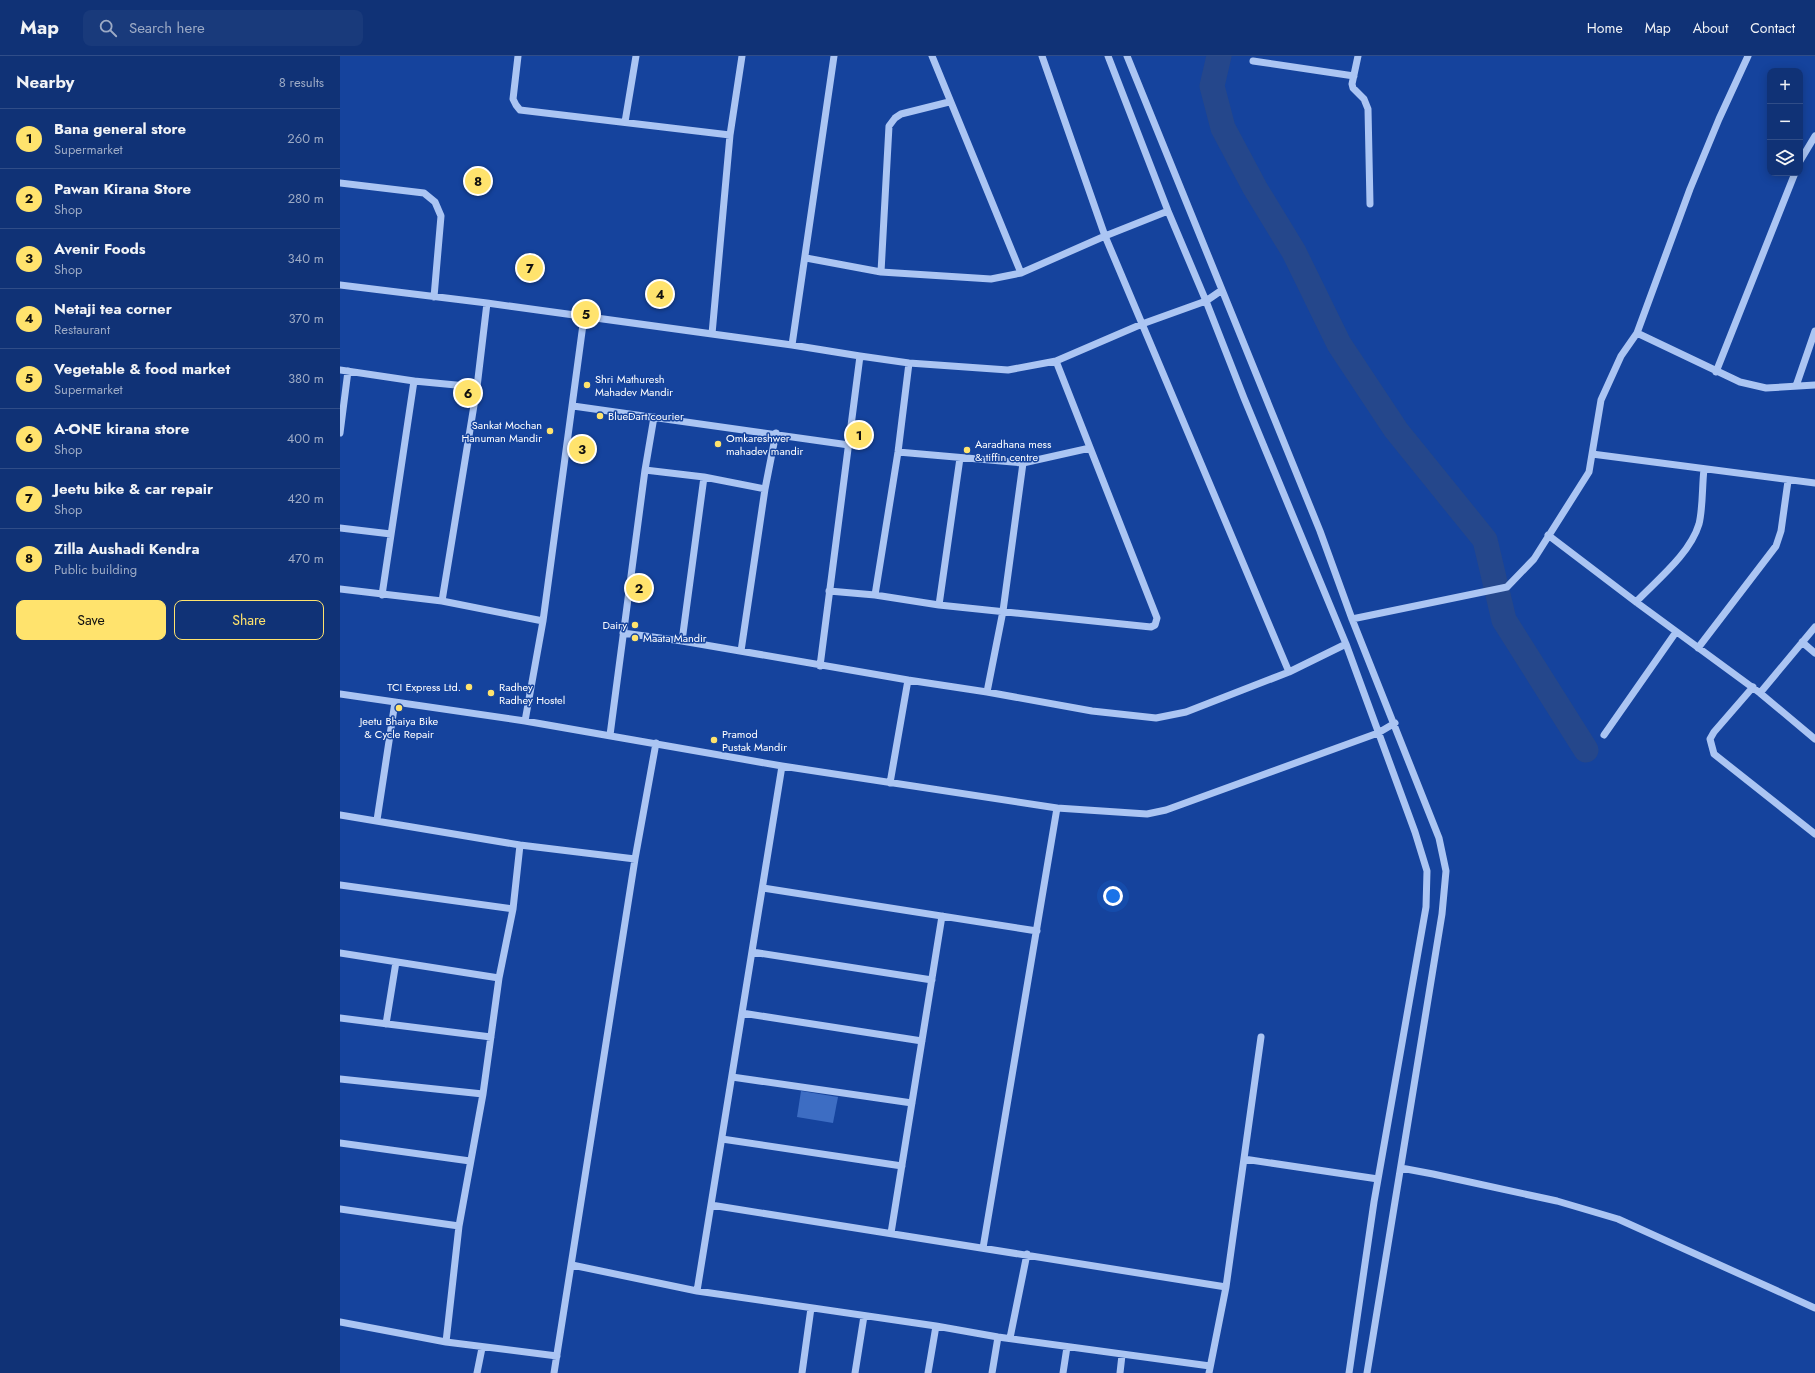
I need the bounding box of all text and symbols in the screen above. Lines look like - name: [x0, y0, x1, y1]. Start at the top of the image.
- search box: [83, 10, 363, 46]
- text: Map: [20, 14, 59, 41]
- icon: search: [97, 17, 119, 39]
- text: Search here: [129, 17, 205, 39]
- text: Home: [1587, 18, 1623, 38]
- text: Map: [1645, 18, 1671, 38]
- text: About: [1693, 18, 1728, 38]
- text: Contact: [1750, 18, 1795, 38]
- map controls: [1767, 68, 1803, 176]
- button: +: [1767, 68, 1803, 104]
- text: Nearby: [16, 70, 74, 94]
- text: 8 results: [279, 73, 324, 92]
- button: −: [1767, 104, 1803, 140]
- text: Bana general store: [54, 118, 186, 140]
- text: 1: [26, 129, 32, 148]
- text: 260 m: [287, 129, 324, 148]
- text: Supermarket: [54, 140, 123, 159]
- button: layers: [1767, 140, 1803, 176]
- pin: 8: [465, 166, 491, 196]
- text: Pawan Kirana Store: [54, 178, 191, 200]
- text: 2: [25, 189, 33, 208]
- text: 280 m: [288, 189, 324, 208]
- text: Shop: [54, 200, 82, 219]
- text: Avenir Foods: [54, 238, 146, 260]
- text: 3: [25, 249, 33, 268]
- text: 340 m: [287, 249, 324, 268]
- pin: 7: [517, 253, 543, 283]
- text: Shop: [54, 260, 82, 279]
- pin: 4: [647, 279, 673, 309]
- text: Netaji tea corner: [54, 298, 172, 320]
- pin: 5: [573, 299, 599, 329]
- text: 4: [24, 309, 34, 328]
- text: 370 m: [288, 309, 324, 328]
- text: Restaurant: [54, 320, 110, 339]
- text: Vegetable & food market: [54, 358, 230, 380]
- text: 5: [25, 369, 33, 388]
- text: 380 m: [288, 369, 324, 388]
- place label: Shri Mathuresh Mahadev Mandir: [595, 371, 673, 400]
- pin: 6: [455, 378, 481, 408]
- text: Supermarket: [54, 380, 123, 399]
- marker: Shri Mathuresh Mahadev Mandir: [582, 380, 592, 390]
- place label: BlueDart courier: [608, 408, 684, 424]
- marker: BlueDart courier: [595, 411, 605, 421]
- place label: Sankat Mochan Hanuman Mandir: [461, 417, 542, 446]
- text: A-ONE kirana store: [54, 418, 189, 440]
- pin: 1: [846, 420, 872, 450]
- marker: Sankat Mochan Hanuman Mandir: [545, 426, 555, 436]
- text: 6: [25, 429, 33, 448]
- text: 400 m: [287, 429, 324, 448]
- place label: Omkareshwer mahadev mandir: [726, 430, 804, 459]
- pin: 3: [569, 434, 595, 464]
- place label: Aaradhana mess & tiffin centre: [975, 436, 1052, 465]
- marker: Omkareshwer mahadev mandir: [713, 439, 723, 449]
- text: Shop: [54, 440, 82, 459]
- marker: Aaradhana mess & tiffin centre: [962, 445, 972, 455]
- text: Jeetu bike & car repair: [54, 478, 213, 500]
- text: 7: [25, 489, 33, 508]
- text: 420 m: [287, 489, 324, 508]
- text: Shop: [54, 500, 82, 519]
- text: Zilla Aushadi Kendra: [54, 538, 200, 560]
- text: 8: [25, 549, 33, 568]
- text: 470 m: [288, 549, 324, 568]
- text: Public building: [54, 560, 137, 579]
- pin: 2: [626, 573, 652, 603]
- button: Save: [16, 600, 166, 640]
- button: Share: [174, 600, 324, 640]
- place label: Dairy: [602, 617, 627, 633]
- marker: Dairy: [630, 620, 640, 630]
- place label: Maata Mandir: [643, 630, 707, 646]
- marker: Maata Mandir: [630, 633, 640, 643]
- place label: TCI Express Ltd.: [387, 679, 461, 695]
- place label: Radhey Radhey Hostel: [499, 679, 565, 708]
- marker: TCI Express Ltd.: [464, 682, 474, 692]
- marker: Radhey Radhey Hostel: [486, 688, 496, 698]
- marker: Jeetu Bhaiya Bike & Cycle Repair: [394, 703, 404, 713]
- place label: Jeetu Bhaiya Bike & Cycle Repair: [358, 713, 439, 742]
- place label: Pramod Pustak Mandir: [722, 726, 787, 755]
- marker: Pramod Pustak Mandir: [709, 735, 719, 745]
- your location: [1103, 886, 1123, 906]

